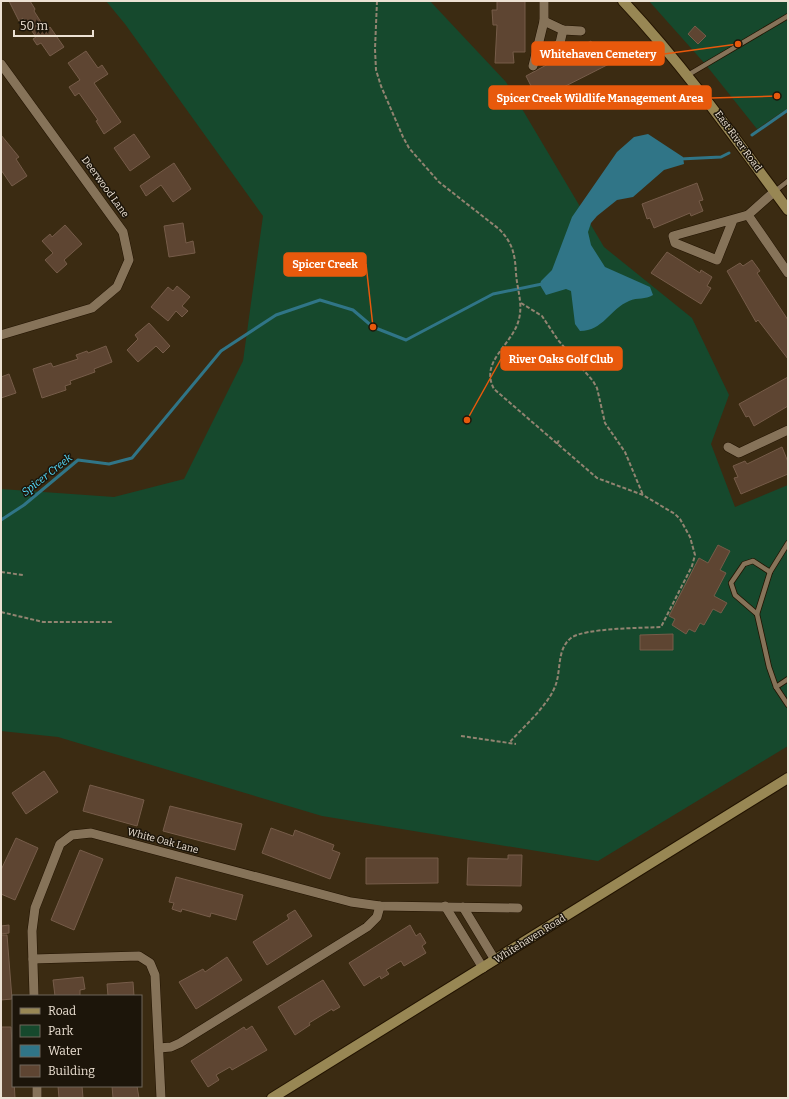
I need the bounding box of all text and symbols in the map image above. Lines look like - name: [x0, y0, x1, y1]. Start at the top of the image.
- scale bar: [14, 12, 93, 38]
- text: 50 m: [20, 19, 49, 33]
- callout: Whitehaven Cemetery: [532, 42, 664, 65]
- text: Whitehaven Cemetery: [540, 48, 657, 61]
- callout: Spicer Creek Wildlife Management Area: [489, 86, 711, 109]
- text: Spicer Creek Wildlife Management Area: [497, 92, 704, 105]
- street label: East River Road: [712, 109, 764, 174]
- street label: Deerwood Lane: [79, 154, 131, 220]
- callout: Spicer Creek: [284, 253, 366, 276]
- text: Spicer Creek: [292, 258, 358, 271]
- callout: River Oaks Golf Club: [501, 347, 622, 370]
- text: River Oaks Golf Club: [509, 353, 614, 366]
- water label: Spicer Creek: [19, 451, 76, 499]
- street label: White Oak Lane: [126, 826, 200, 856]
- street label: Whitehaven Road: [492, 912, 568, 966]
- legend: [12, 995, 142, 1087]
- text: Road: [48, 1004, 76, 1018]
- text: Park: [48, 1024, 74, 1038]
- text: Water: [48, 1044, 83, 1058]
- text: Building: [48, 1064, 95, 1078]

